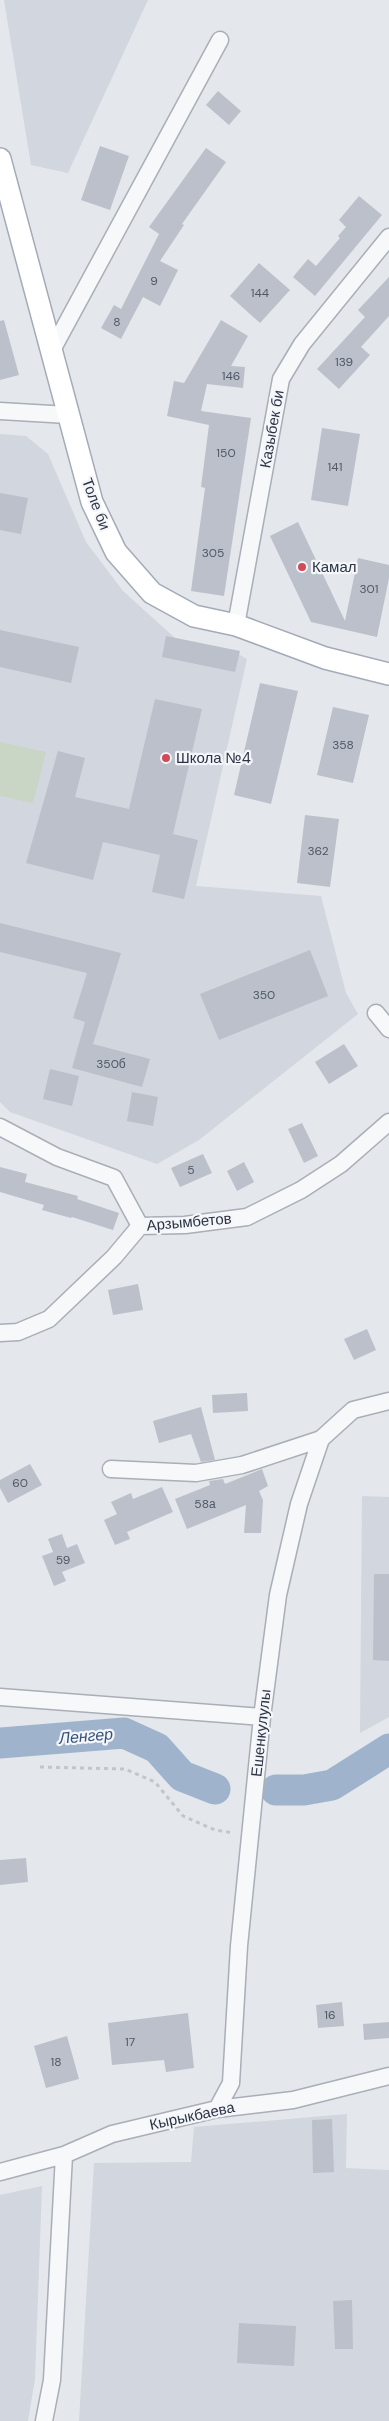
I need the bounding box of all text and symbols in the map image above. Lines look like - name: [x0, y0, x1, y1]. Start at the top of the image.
- house number: 9: [150, 273, 158, 289]
- house number: 144: [251, 285, 269, 301]
- house number: 8: [113, 314, 121, 330]
- house number: 139: [335, 354, 353, 370]
- house number: 146: [222, 368, 240, 384]
- street label: Казыбек би: [255, 388, 289, 470]
- house number: 150: [216, 445, 236, 461]
- house number: 141: [328, 459, 342, 475]
- street label: Толе би: [77, 475, 115, 533]
- house number: 305: [202, 545, 224, 561]
- place label: Камал: [312, 557, 357, 577]
- marker: Камал: [296, 561, 308, 573]
- house number: 301: [359, 581, 379, 597]
- house number: 358: [332, 737, 354, 753]
- place label: Школа №4: [176, 748, 251, 768]
- marker: Школа №4: [160, 752, 172, 764]
- house number: 362: [307, 843, 329, 859]
- house number: 350: [253, 987, 275, 1003]
- house number: 350б: [96, 1056, 126, 1072]
- house number: 5: [187, 1162, 195, 1178]
- street label: Арзымбетов: [146, 1208, 232, 1236]
- house number: 60: [12, 1475, 28, 1491]
- house number: 58а: [194, 1496, 216, 1512]
- house number: 59: [56, 1552, 70, 1568]
- street label: Ешенкулулы: [246, 1688, 276, 1778]
- water label: Ленгер: [57, 1723, 114, 1749]
- house number: 16: [324, 2007, 336, 2023]
- house number: 17: [125, 2034, 135, 2050]
- house number: 18: [50, 2054, 62, 2070]
- street label: Кырыкбаева: [148, 2097, 237, 2135]

